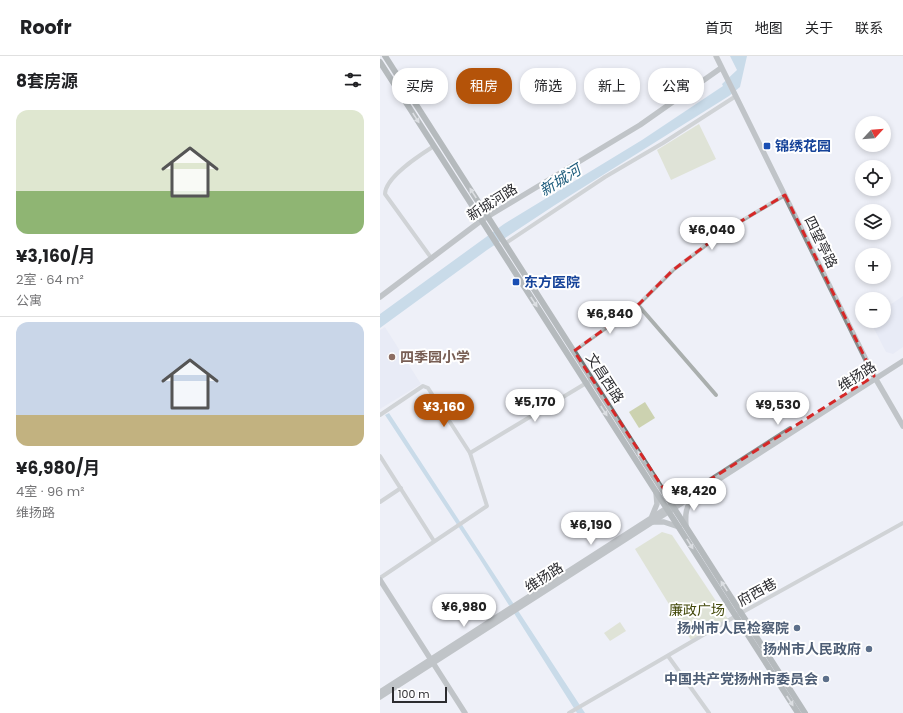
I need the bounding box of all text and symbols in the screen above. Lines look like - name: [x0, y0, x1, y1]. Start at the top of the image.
- text: Roofr: [20, 14, 72, 41]
- text: 首页: [705, 18, 733, 38]
- text: 地图: [755, 18, 783, 38]
- text: 关于: [805, 18, 833, 38]
- text: 联系: [855, 18, 883, 38]
- chip: 买房: [392, 68, 448, 104]
- chip: 租房: [456, 68, 512, 104]
- chip: 筛选: [520, 68, 576, 104]
- chip: 新上: [584, 68, 640, 104]
- chip: 公寓: [648, 68, 704, 104]
- text: 8套房源: [16, 69, 78, 93]
- icon: filters: [342, 69, 364, 91]
- one-way arrow: [412, 113, 420, 123]
- north arrow: [855, 116, 891, 152]
- map controls: [855, 116, 891, 328]
- icon: home: [154, 136, 226, 208]
- place label: 锦绣花园: [775, 136, 831, 156]
- marker: 锦绣花园: [762, 141, 772, 151]
- water label: 新城河: [535, 158, 587, 201]
- button: locate: [855, 160, 891, 196]
- street label: 新城河路: [463, 179, 521, 225]
- one-way arrow: [469, 188, 477, 198]
- button: layers: [855, 204, 891, 240]
- street label: 四望亭路: [800, 212, 842, 272]
- pin: ¥6,040: [679, 217, 745, 251]
- text: ¥6,040: [689, 220, 735, 239]
- text: ¥3,160/月: [16, 244, 96, 268]
- button: +: [855, 248, 891, 284]
- text: 2室 · 64 m²: [16, 270, 84, 289]
- place label: 东方医院: [524, 272, 580, 292]
- marker: 东方医院: [511, 277, 521, 287]
- text: 公寓: [16, 291, 42, 310]
- button: −: [855, 292, 891, 328]
- one-way arrow: [530, 297, 538, 307]
- pin: ¥6,840: [577, 301, 643, 335]
- text: ¥6,840: [587, 304, 633, 323]
- place label: 四季园小学: [400, 347, 470, 367]
- icon: home: [154, 348, 226, 420]
- street label: 文昌西路: [581, 349, 629, 407]
- marker: 四季园小学: [387, 352, 397, 362]
- street label: 维扬路: [834, 356, 880, 396]
- pin: ¥5,170: [502, 389, 568, 423]
- text: ¥5,170: [514, 392, 556, 411]
- pin: ¥9,530: [745, 392, 811, 426]
- pin: ¥3,160: [411, 394, 477, 428]
- text: ¥9,530: [755, 395, 801, 414]
- text: ¥3,160: [423, 397, 465, 416]
- one-way arrow: [601, 405, 608, 417]
- one-way arrow: [638, 450, 645, 461]
- text: ¥6,980/月: [16, 456, 100, 480]
- pin: ¥8,420: [661, 478, 727, 512]
- text: ¥8,420: [671, 481, 717, 500]
- text: 4室 · 96 m²: [16, 482, 84, 501]
- text: 维扬路: [16, 503, 55, 522]
- pin: ¥6,190: [558, 512, 624, 546]
- text: ¥6,190: [570, 515, 612, 534]
- one-way arrow: [686, 538, 693, 550]
- street label: 维扬路: [521, 557, 567, 597]
- street label: 府西巷: [734, 573, 780, 611]
- one-way arrow: [720, 580, 727, 592]
- pin: ¥6,980: [431, 594, 497, 628]
- text: ¥6,980: [441, 597, 487, 616]
- park label: 廉政广场: [669, 600, 725, 620]
- place label: 扬州市人民检察院: [677, 618, 789, 638]
- marker: 扬州市人民检察院: [792, 623, 802, 633]
- place label: 扬州市人民政府: [763, 639, 861, 659]
- marker: 扬州市人民政府: [864, 644, 874, 654]
- place label: 中国共产党扬州市委员会: [664, 669, 818, 689]
- marker: 中国共产党扬州市委员会: [821, 674, 831, 684]
- scale bar: [392, 685, 447, 704]
- text: 100 m: [398, 686, 430, 702]
- one-way arrow: [786, 696, 794, 706]

